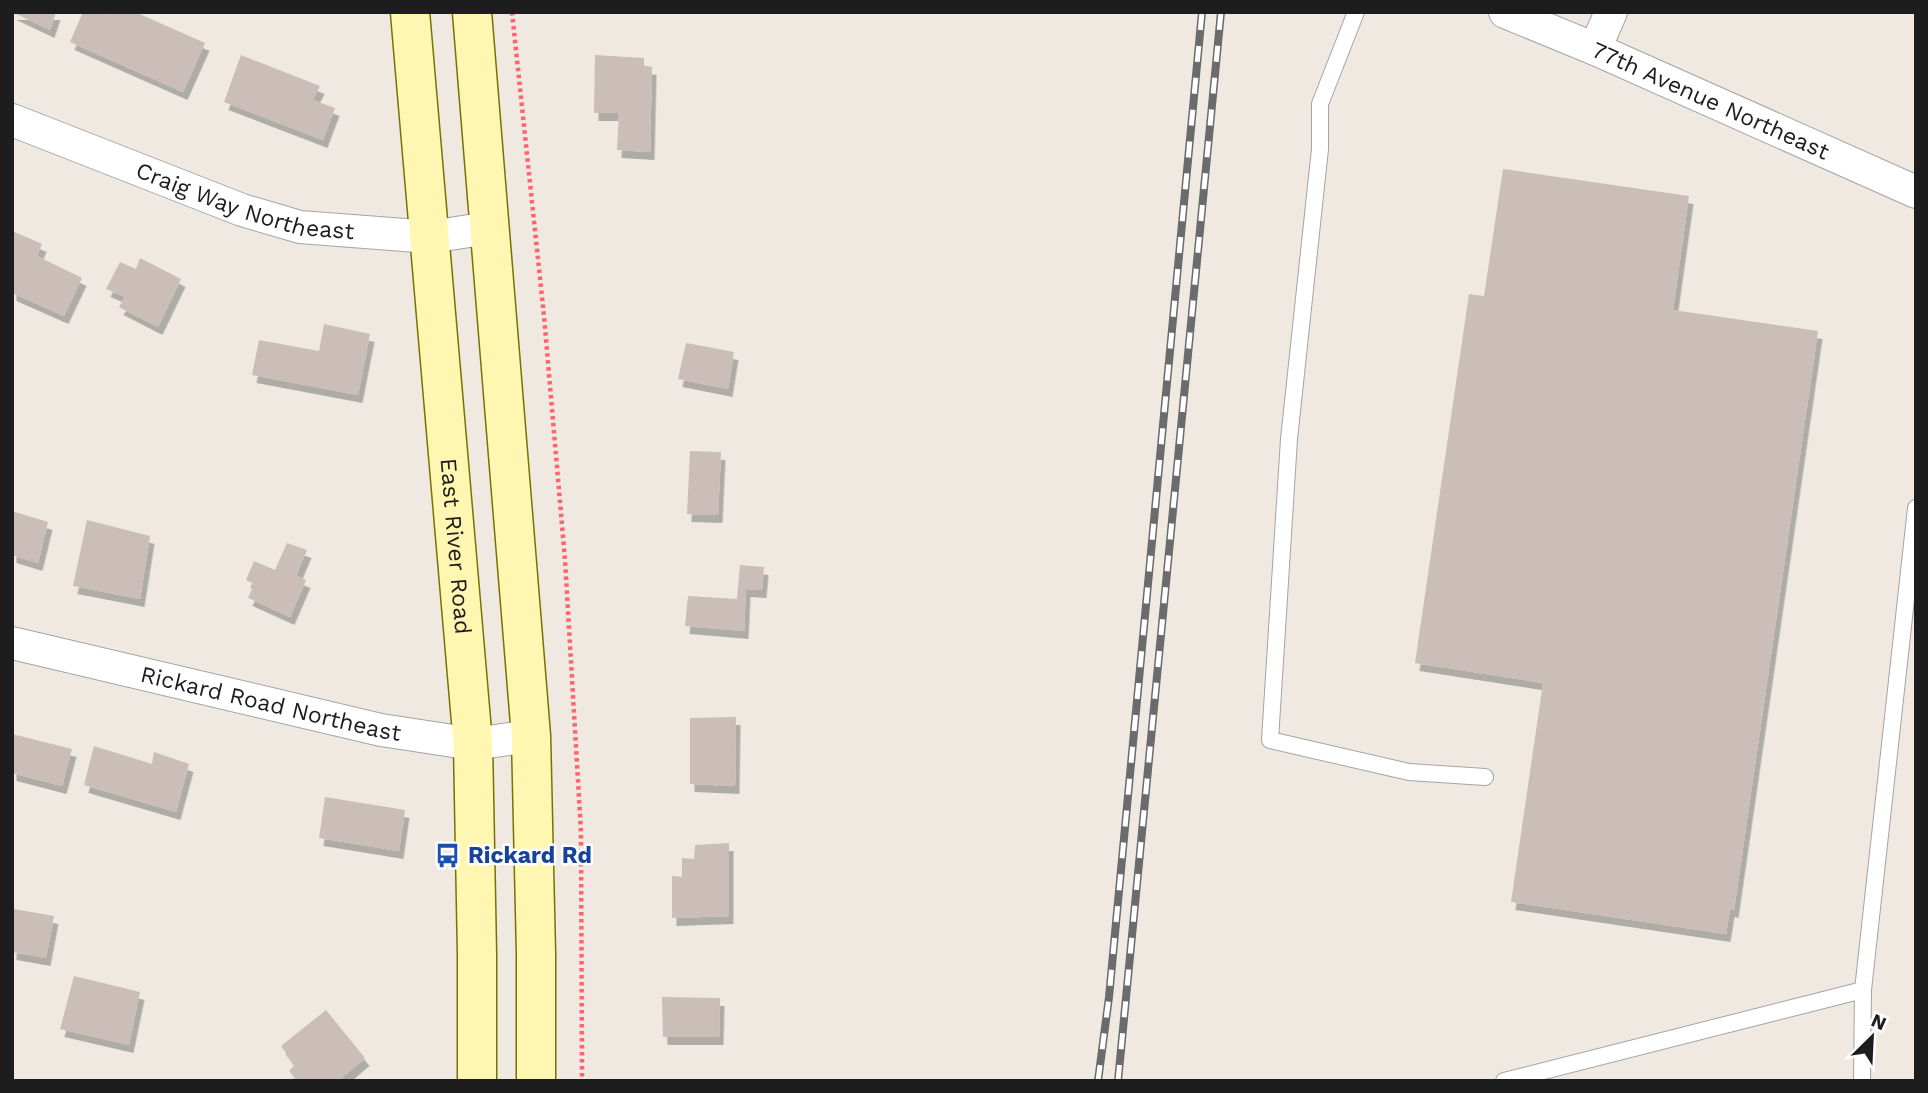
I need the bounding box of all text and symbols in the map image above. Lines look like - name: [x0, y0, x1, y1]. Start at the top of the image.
- street label: 77th Avenue Northeast: [1588, 36, 1834, 166]
- street label: Craig Way Northeast: [132, 157, 355, 245]
- street label: East River Road: [434, 457, 476, 635]
- street label: Rickard Road Northeast: [138, 661, 403, 747]
- bus stop icon: Rickard Rd: [434, 841, 462, 869]
- place label: Rickard Rd: [468, 842, 592, 869]
- north arrow: [1837, 1002, 1907, 1072]
- text: N: [1868, 1009, 1890, 1035]

